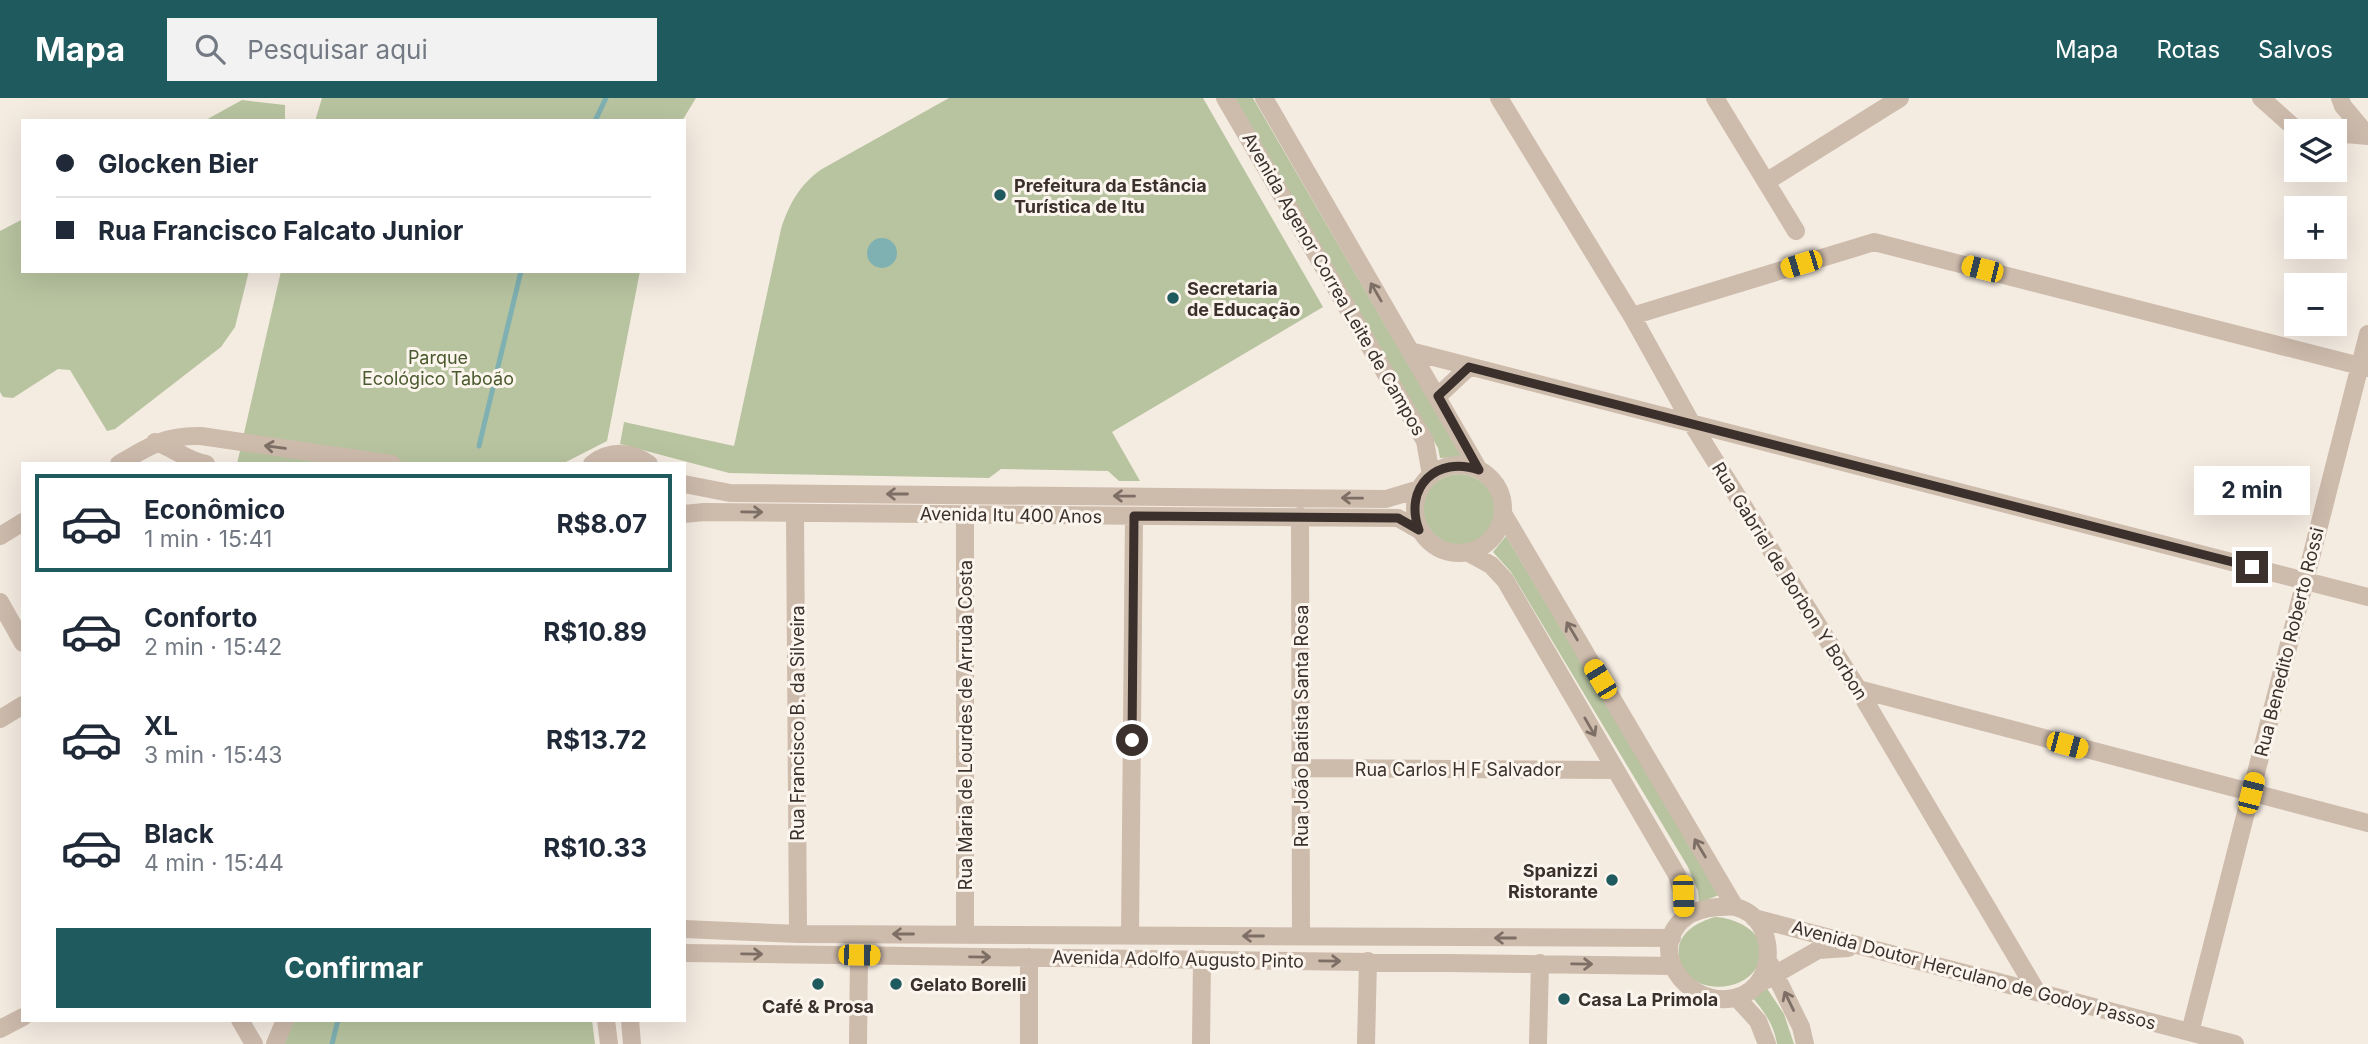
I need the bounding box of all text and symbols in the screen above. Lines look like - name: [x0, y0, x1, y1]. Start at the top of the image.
- search box: [167, 18, 657, 81]
- text: Mapa: [35, 29, 125, 69]
- icon: search: [191, 30, 229, 68]
- text: Pesquisar aqui: [247, 34, 428, 65]
- text: Mapa: [2055, 35, 2119, 64]
- text: Rotas: [2157, 35, 2220, 64]
- text: Salvos: [2258, 35, 2333, 64]
- map controls: [2284, 119, 2347, 336]
- button: layers: [2284, 119, 2347, 182]
- street label: Avenida Agenor Correa Leite de Campos: [1238, 129, 1430, 439]
- text: Glocken Bier: [98, 148, 258, 179]
- place label: Prefeitura da Estância Turística de Itu: [1014, 175, 1207, 217]
- marker: Prefeitura da Estância Turística de Itu: [992, 187, 1008, 203]
- button: +: [2284, 196, 2347, 259]
- text: Rua Francisco Falcato Junior: [98, 215, 463, 246]
- car: [1778, 248, 1825, 280]
- car: [1960, 254, 2005, 284]
- button: −: [2284, 273, 2347, 336]
- place label: Secretaria de Educação: [1187, 278, 1300, 320]
- one-way arrow: [1369, 282, 1382, 303]
- marker: Secretaria de Educação: [1165, 290, 1181, 306]
- park label: Parque Ecológico Taboão: [362, 347, 514, 389]
- one-way arrow: [265, 440, 287, 453]
- street label: Rua Gabriel de Borbon Y Borbon: [1708, 458, 1872, 704]
- callout: 2 min: [2194, 466, 2310, 514]
- text: 2 min: [2221, 476, 2283, 504]
- one-way arrow: [886, 487, 909, 501]
- one-way arrow: [1113, 489, 1136, 503]
- one-way arrow: [1341, 491, 1364, 505]
- icon: car: [60, 492, 123, 555]
- text: Econômico: [144, 494, 285, 525]
- street label: Avenida Itu 400 Anos: [920, 503, 1102, 527]
- one-way arrow: [741, 505, 764, 519]
- text: R$8.07: [556, 508, 647, 539]
- text: 1 min · 15:41: [144, 525, 272, 553]
- street label: Rua Benedito Roberto Rossi: [2250, 525, 2328, 759]
- route end: [2236, 551, 2268, 583]
- street label: Rua Maria de Lourdes de Arruda Costa: [955, 560, 976, 890]
- icon: car: [60, 600, 123, 663]
- text: Conforto: [144, 602, 257, 633]
- street label: Rua Francisco B. da Silveira: [787, 605, 808, 841]
- street label: Rua João Batista Santa Rosa: [1291, 605, 1312, 847]
- text: R$10.89: [543, 616, 647, 647]
- one-way arrow: [1565, 622, 1579, 642]
- text: 2 min · 15:42: [144, 633, 282, 661]
- car: [1581, 656, 1620, 702]
- icon: car: [60, 708, 123, 771]
- text: XL: [144, 710, 178, 741]
- one-way arrow: [1583, 716, 1597, 736]
- text: R$13.72: [546, 724, 647, 755]
- route start: [1116, 724, 1148, 756]
- car: [2044, 729, 2091, 761]
- text: 3 min · 15:43: [144, 741, 283, 769]
- street label: Rua Carlos H F Salvador: [1355, 759, 1561, 780]
- car: [2236, 770, 2267, 816]
- icon: car: [60, 816, 123, 879]
- text: Black: [144, 818, 214, 849]
- text: R$10.33: [543, 832, 647, 863]
- one-way arrow: [1693, 839, 1707, 859]
- text: 4 min · 15:44: [144, 849, 284, 877]
- place label: Spanizzi Ristorante: [1508, 860, 1598, 902]
- marker: Spanizzi Ristorante: [1604, 872, 1620, 888]
- car: [1672, 875, 1695, 917]
- street label: Avenida Doutor Herculano de Godoy Passos: [1790, 916, 2158, 1034]
- one-way arrow: [892, 927, 915, 941]
- button: Confirmar: [56, 928, 651, 1008]
- one-way arrow: [1242, 929, 1265, 943]
- one-way arrow: [1494, 931, 1517, 944]
- car: [838, 944, 881, 966]
- street label: Avenida Adolfo Augusto Pinto: [1052, 946, 1304, 972]
- one-way arrow: [741, 947, 764, 961]
- one-way arrow: [968, 950, 991, 963]
- one-way arrow: [1318, 954, 1341, 968]
- one-way arrow: [1570, 958, 1593, 971]
- place label: Gelato Borelli: [910, 974, 1026, 995]
- marker: Café & Prosa: [810, 976, 826, 992]
- marker: Gelato Borelli: [888, 976, 904, 992]
- place label: Casa La Primola: [1578, 989, 1718, 1010]
- marker: Casa La Primola: [1556, 991, 1572, 1007]
- one-way arrow: [1782, 991, 1796, 1012]
- place label: Café & Prosa: [762, 996, 874, 1017]

